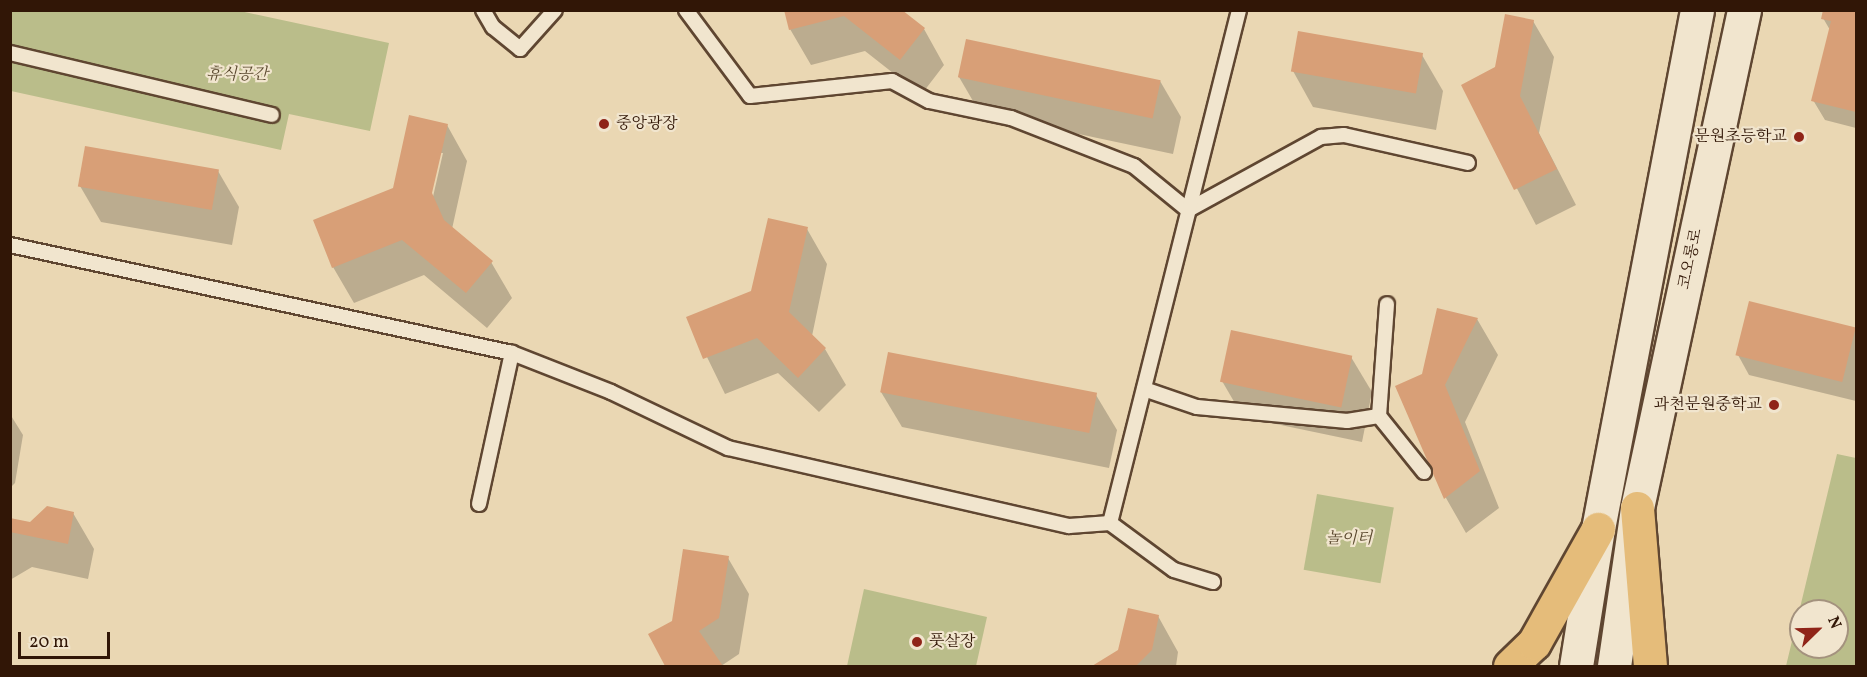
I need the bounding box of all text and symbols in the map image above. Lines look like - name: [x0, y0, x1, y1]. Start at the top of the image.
- park label: 휴식공간: [206, 65, 268, 85]
- place label: 중앙광장: [616, 114, 678, 134]
- marker: 중앙광장: [597, 117, 611, 131]
- place label: 문원초등학교: [1694, 127, 1787, 147]
- marker: 문원초등학교: [1792, 130, 1806, 144]
- street label: 코오롱로: [1675, 227, 1707, 291]
- place label: 과천문원중학교: [1654, 395, 1762, 415]
- marker: 과천문원중학교: [1767, 398, 1781, 412]
- park label: 놀이터: [1326, 529, 1372, 549]
- north arrow: [1789, 599, 1849, 659]
- text: N: [1821, 613, 1846, 632]
- scale bar: [21, 620, 112, 658]
- text: 20 m: [29, 630, 69, 655]
- place label: 풋살장: [929, 632, 975, 652]
- marker: 풋살장: [910, 635, 924, 649]

